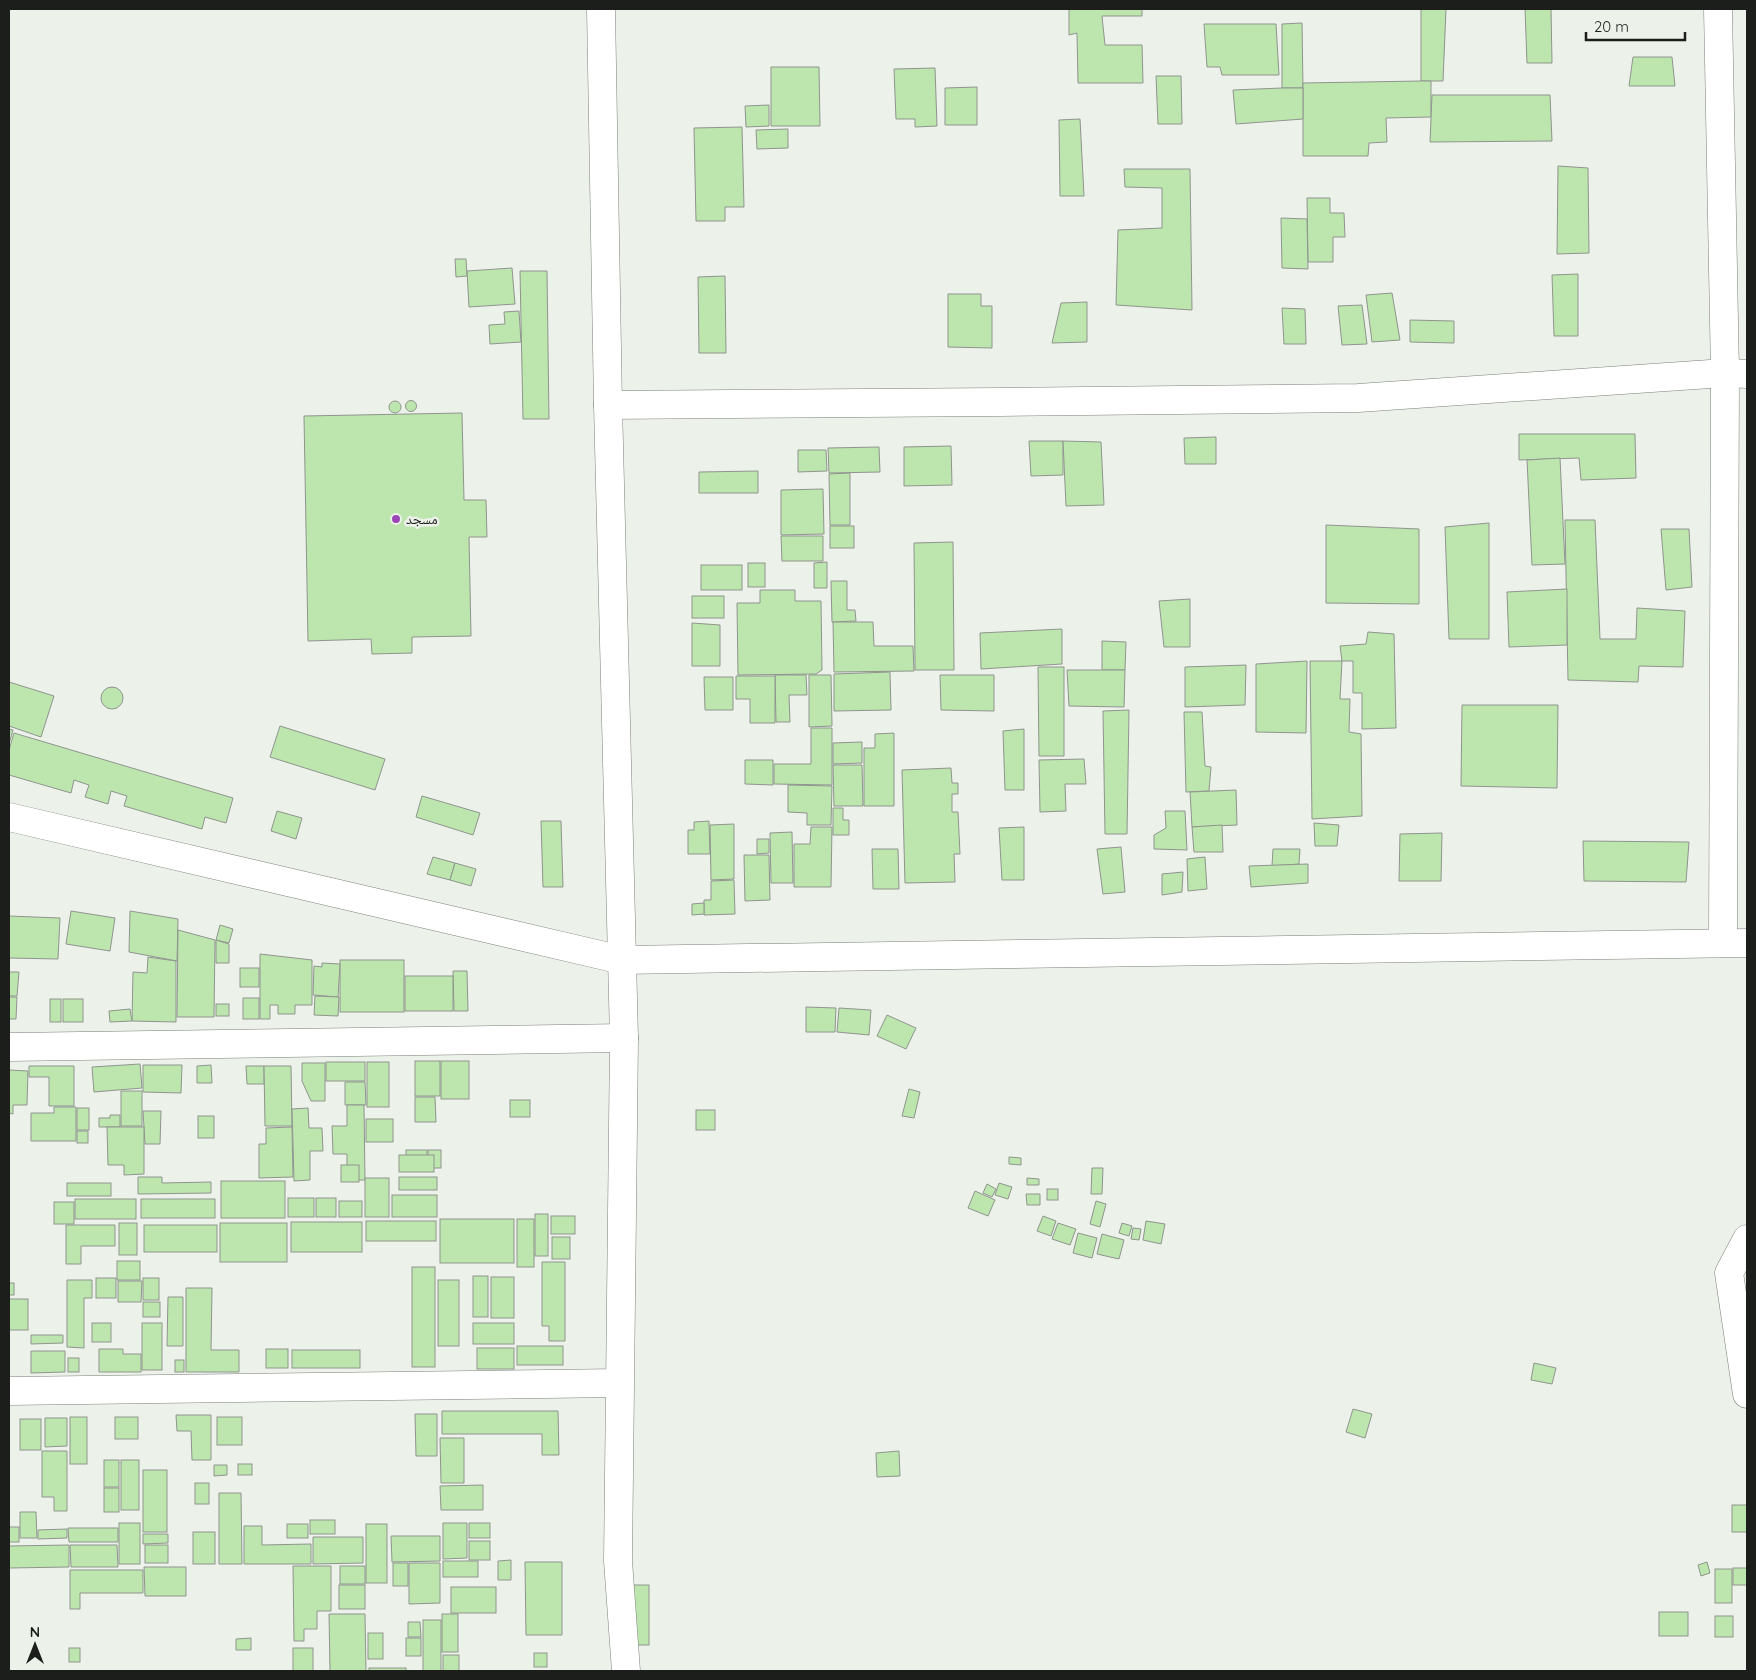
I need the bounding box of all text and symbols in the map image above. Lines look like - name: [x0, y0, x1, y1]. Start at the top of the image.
- scale bar: [1586, 10, 1685, 42]
- text: 20 m: [1594, 17, 1629, 36]
- place label: مسجد: [406, 510, 438, 528]
- marker: مسجد: [390, 513, 402, 525]
- north arrow: [10, 1620, 60, 1670]
- text: N: [30, 1623, 40, 1641]

